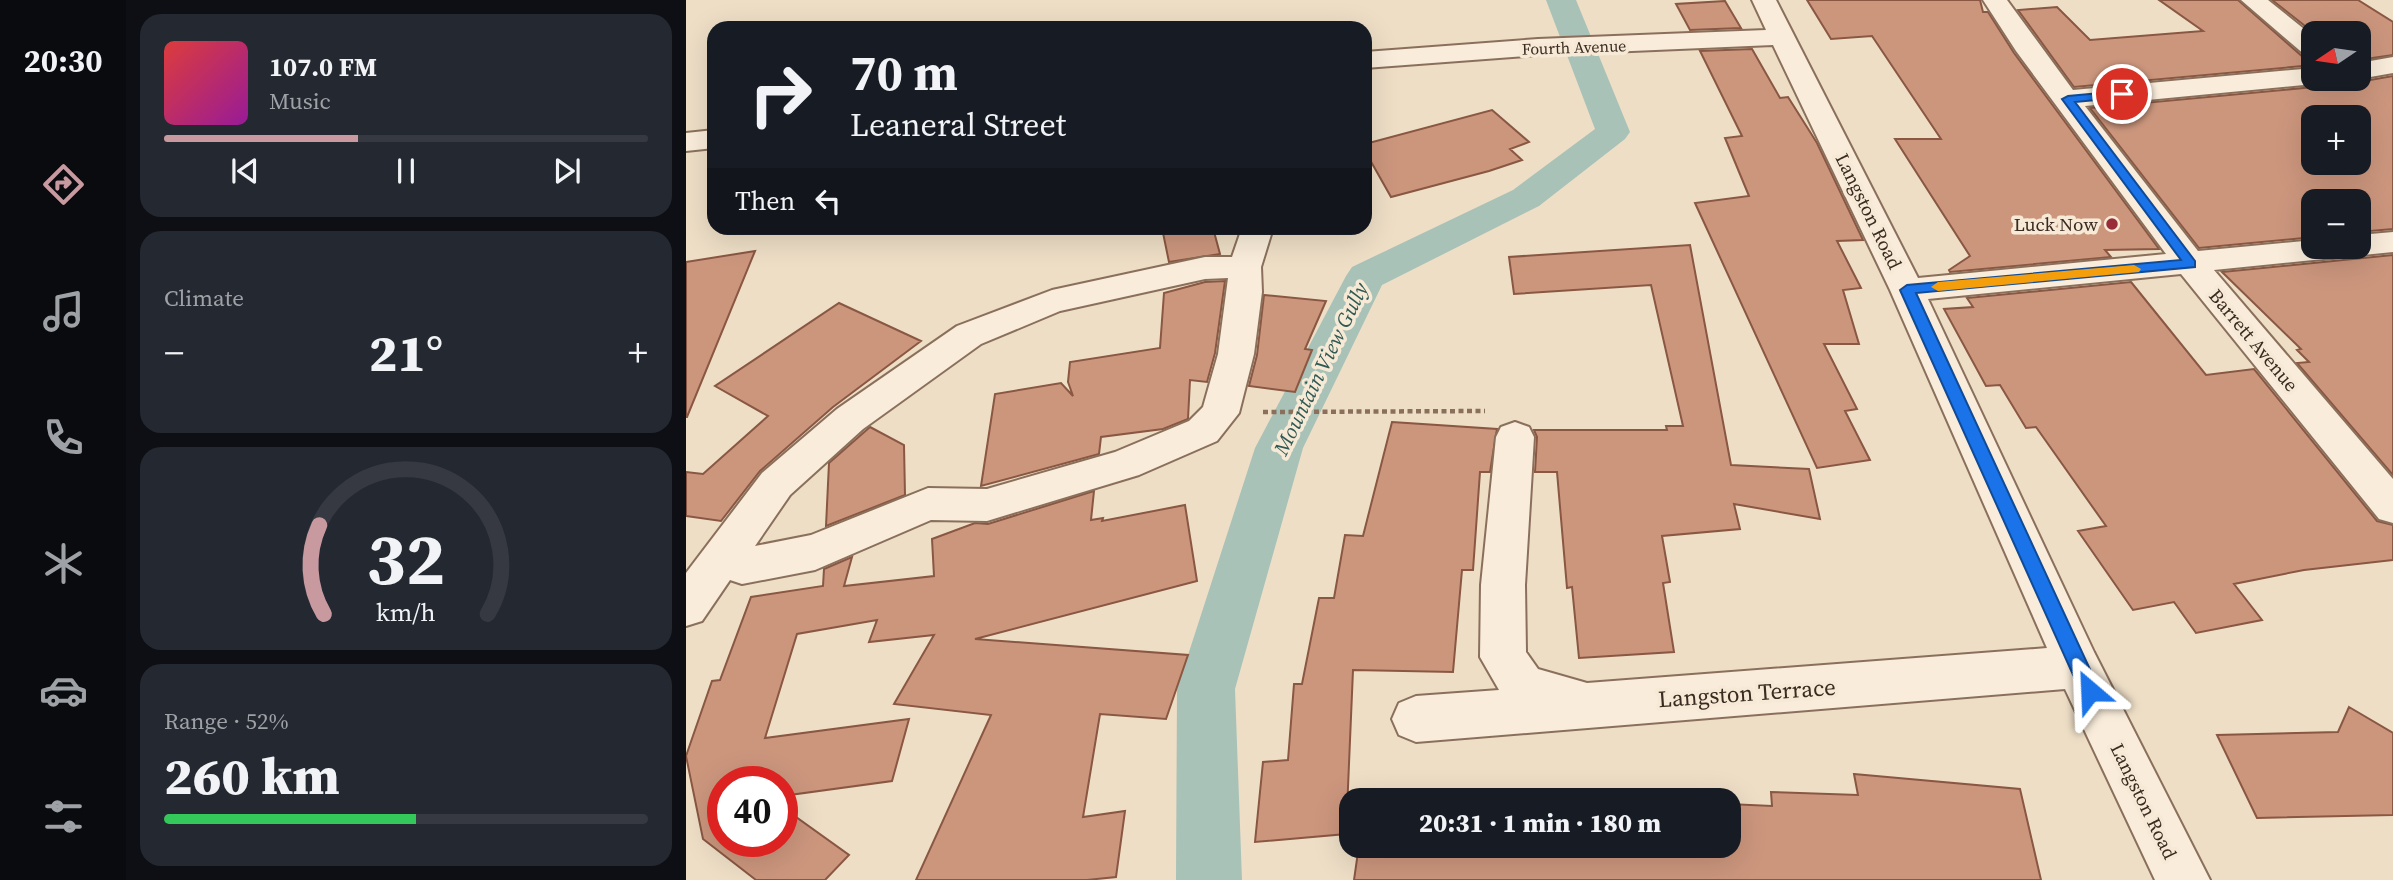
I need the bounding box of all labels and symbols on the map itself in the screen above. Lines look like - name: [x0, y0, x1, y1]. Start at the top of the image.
- north arrow: [2301, 21, 2371, 91]
- street label: Fourth Avenue: [1521, 34, 1627, 60]
- pin: [2092, 64, 2152, 124]
- street label: Langston Road: [1830, 149, 1908, 274]
- place label: Luck Now: [2014, 211, 2098, 237]
- marker: Luck Now: [2104, 216, 2120, 232]
- water label: Mountain View Gully: [1266, 277, 1375, 461]
- street label: Barrett Avenue: [2203, 283, 2305, 397]
- position arrow: [2053, 654, 2127, 728]
- street label: Langston Terrace: [1657, 671, 1837, 715]
- street label: Langston Road: [2105, 739, 2183, 864]
- speed limit sign: 40: [707, 766, 798, 857]

